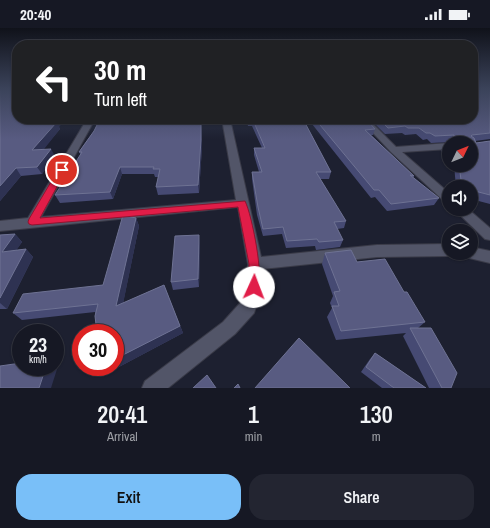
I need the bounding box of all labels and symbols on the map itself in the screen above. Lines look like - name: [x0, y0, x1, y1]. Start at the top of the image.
- north arrow: [442, 136, 478, 172]
- pin: [45, 153, 79, 187]
- position arrow: [233, 266, 275, 308]
- speed limit sign: 30: [72, 324, 124, 376]

